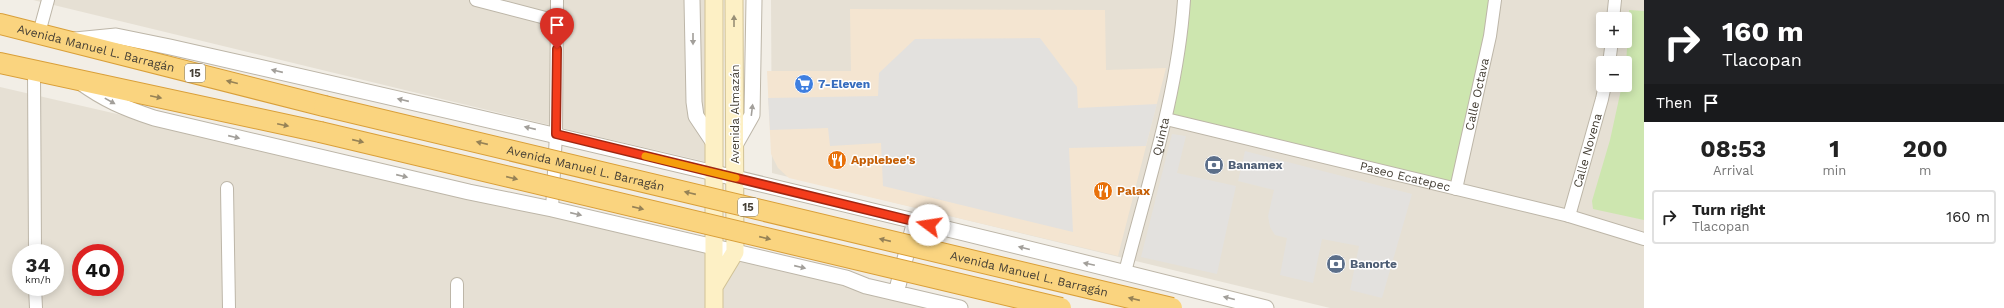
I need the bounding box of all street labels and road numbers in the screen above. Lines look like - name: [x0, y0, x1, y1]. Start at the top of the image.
- street label: Avenida Manuel L. Barragán: [16, 22, 176, 75]
- street label: Calle Octava: [1462, 57, 1492, 132]
- road number: 15: [185, 64, 205, 82]
- street label: Avenida Almazán: [728, 64, 742, 164]
- street label: Calle Novena: [1570, 112, 1605, 189]
- street label: Quinta: [1149, 116, 1172, 157]
- street label: Avenida Manuel L. Barragán: [505, 143, 666, 194]
- street label: Paseo Ecatepec: [1359, 159, 1452, 194]
- road number: 15: [738, 198, 758, 216]
- street label: Avenida Manuel L. Barragán: [949, 248, 1110, 300]

